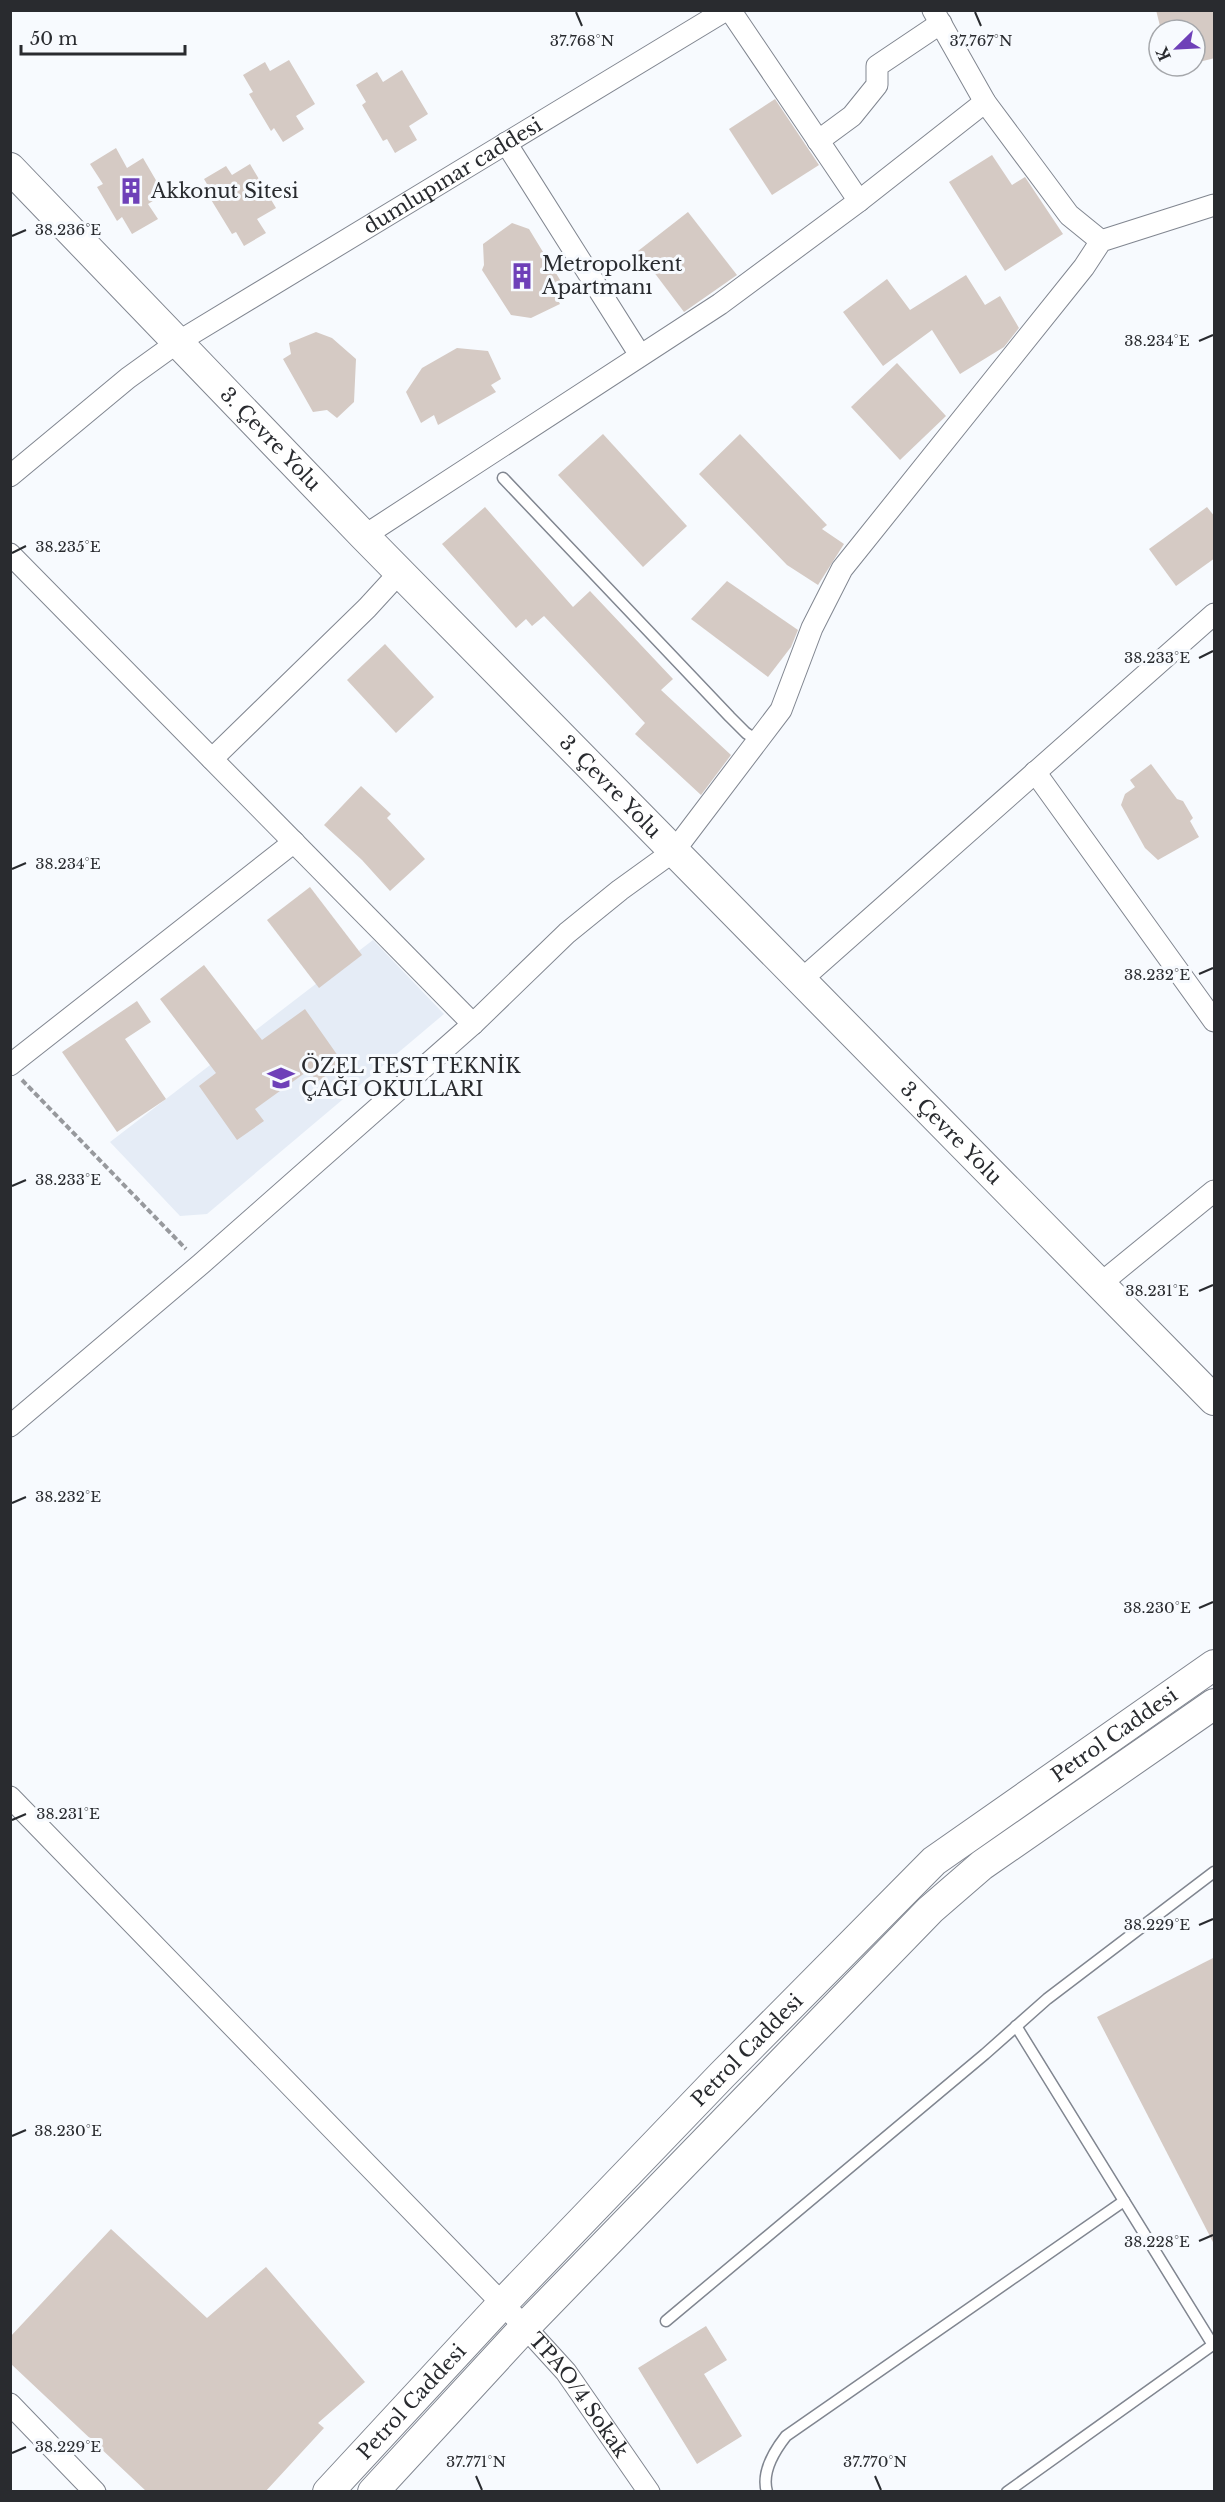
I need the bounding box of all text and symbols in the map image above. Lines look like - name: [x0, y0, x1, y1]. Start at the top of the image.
- scale bar: [21, 18, 184, 56]
- north arrow: [1147, 18, 1207, 78]
- text: 50 m: [30, 28, 78, 50]
- text: 37.768°N: [550, 31, 614, 50]
- text: 37.767°N: [949, 31, 1013, 50]
- text: K: [1151, 43, 1175, 64]
- street label: dumlupınar caddesi: [359, 112, 546, 239]
- building icon: Akkonut Sitesi: [116, 176, 146, 206]
- place label: Akkonut Sitesi: [150, 179, 299, 203]
- text: 38.236°E: [35, 220, 101, 239]
- place label: Metropolkent Apartmanı: [541, 252, 683, 299]
- building icon: Metropolkent Apartmanı: [507, 261, 537, 291]
- text: 38.234°E: [1124, 331, 1190, 350]
- street label: 3. Çevre Yolu: [215, 382, 326, 496]
- text: 38.235°E: [35, 537, 101, 556]
- text: 38.233°E: [1124, 648, 1190, 667]
- street label: 3. Çevre Yolu: [555, 730, 666, 843]
- text: 38.234°E: [35, 854, 101, 873]
- text: 38.232°E: [1124, 965, 1190, 984]
- place label: ÖZEL TEST TEKNİK ÇAĞI OKULLARI: [301, 1053, 521, 1101]
- school or university icon: ÖZEL TEST TEKNİK ÇAĞI OKULLARI: [266, 1063, 296, 1093]
- street label: 3. Çevre Yolu: [896, 1077, 1007, 1189]
- text: 38.233°E: [35, 1170, 101, 1189]
- text: 38.231°E: [1125, 1281, 1189, 1300]
- text: 38.232°E: [35, 1487, 101, 1506]
- text: 38.230°E: [1123, 1598, 1191, 1617]
- street label: Petrol Caddesi: [1047, 1682, 1182, 1787]
- text: 38.231°E: [36, 1804, 100, 1823]
- text: 38.229°E: [1124, 1915, 1190, 1934]
- street label: Petrol Caddesi: [686, 1989, 808, 2111]
- text: 38.230°E: [34, 2121, 102, 2140]
- text: 38.228°E: [1124, 2232, 1190, 2251]
- street label: TPAO/4 Sokak: [524, 2328, 634, 2463]
- street label: Petrol Caddesi: [352, 2339, 471, 2464]
- text: 38.229°E: [35, 2437, 101, 2456]
- text: 37.771°N: [446, 2452, 506, 2471]
- text: 37.770°N: [843, 2452, 907, 2471]

